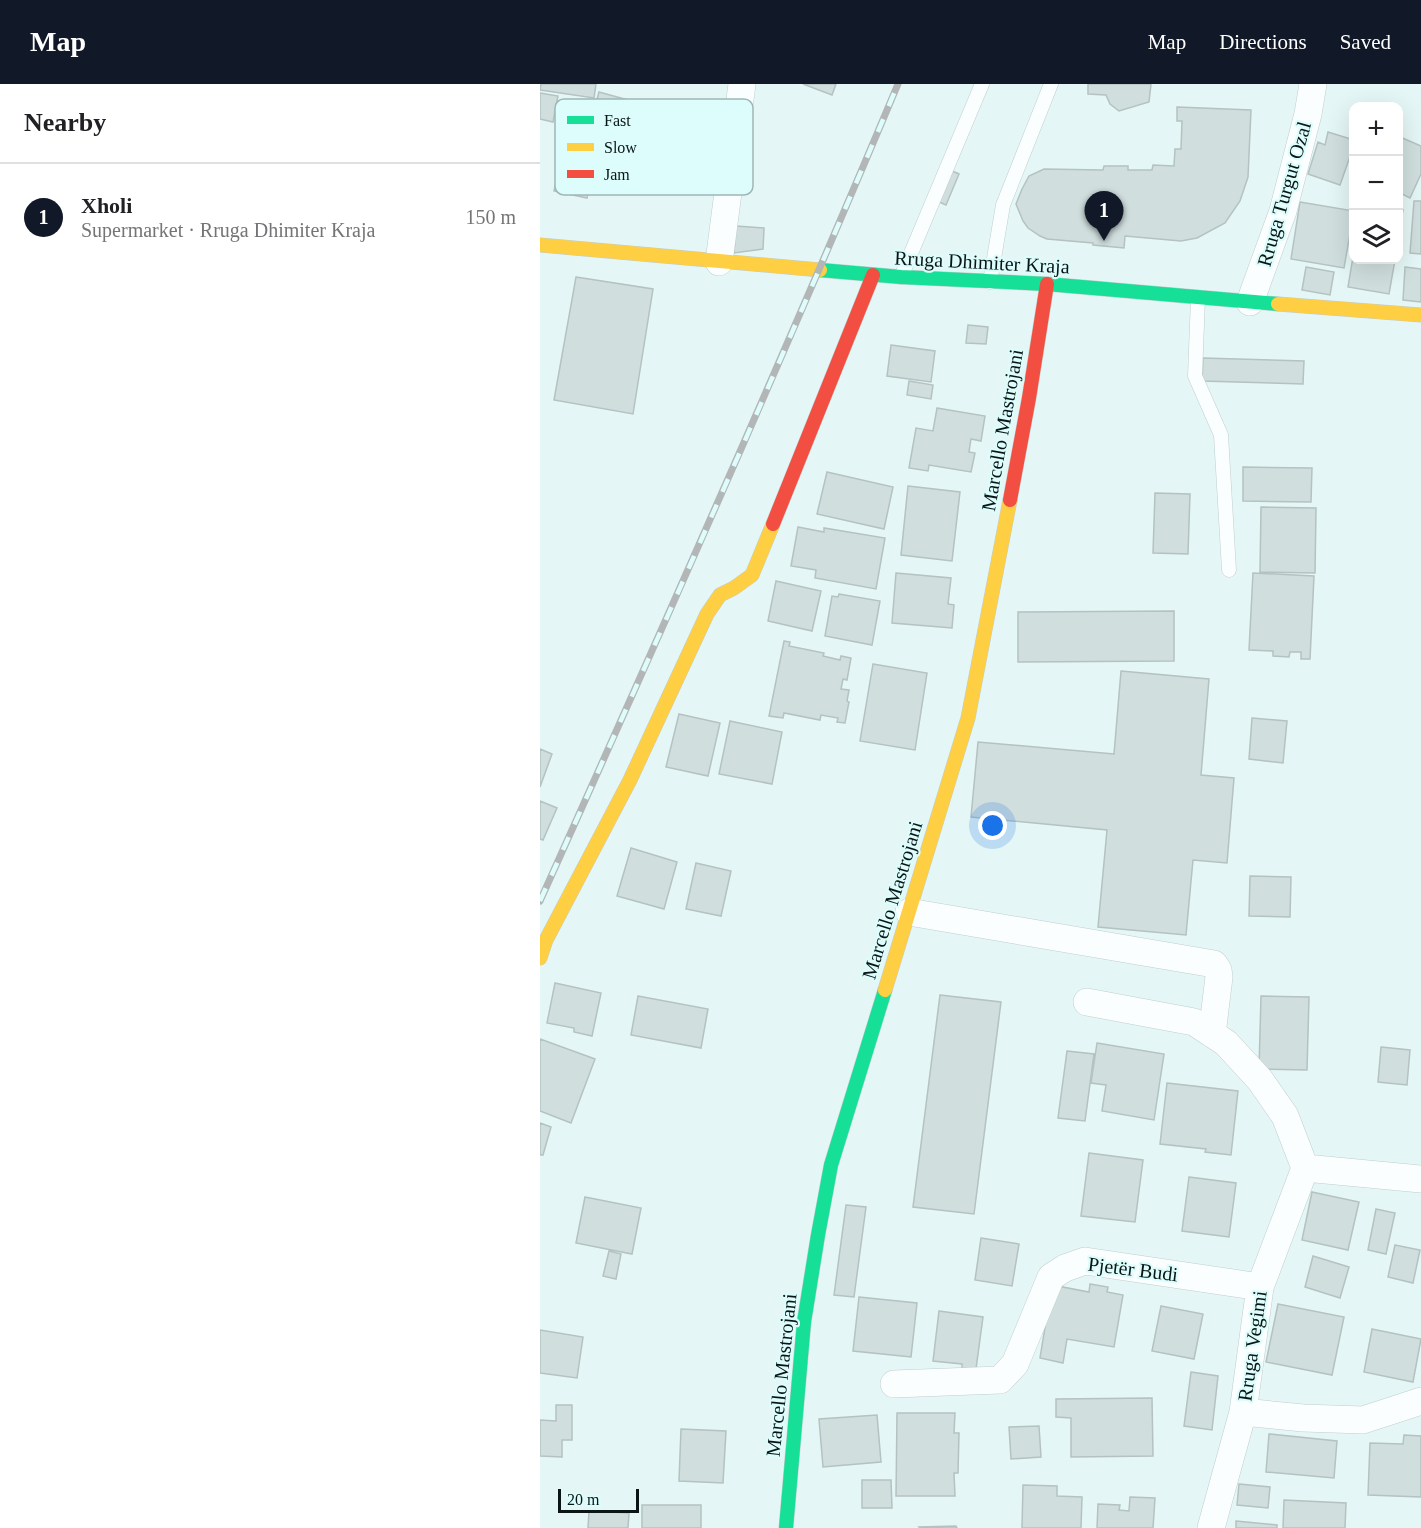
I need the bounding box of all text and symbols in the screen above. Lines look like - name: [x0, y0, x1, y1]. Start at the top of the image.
- text: Map: [30, 26, 86, 57]
- text: Map: [1148, 30, 1186, 54]
- text: Directions: [1219, 30, 1307, 54]
- text: Saved: [1340, 30, 1391, 54]
- legend: [555, 99, 753, 195]
- map controls: [1349, 102, 1403, 264]
- button: +: [1349, 102, 1403, 156]
- text: Nearby: [24, 108, 106, 137]
- text: Fast: [604, 112, 631, 129]
- street label: Rruga Turgut Ozal: [1253, 119, 1316, 269]
- text: Slow: [604, 139, 637, 156]
- button: −: [1349, 156, 1403, 210]
- text: Jam: [604, 166, 630, 183]
- pin: 1: [1084, 192, 1124, 241]
- text: Xholi: [81, 193, 132, 218]
- text: 1: [39, 206, 49, 228]
- text: 150 m: [465, 206, 516, 228]
- button: layers: [1349, 210, 1403, 264]
- text: Supermarket · Rruga Dhimiter Kraja: [81, 219, 375, 241]
- street label: Rruga Dhimiter Kraja: [894, 246, 1070, 279]
- street label: Marcello Mastrojani: [977, 347, 1028, 513]
- your location: [978, 811, 1007, 840]
- street label: Marcello Mastrojani: [858, 818, 928, 982]
- street label: Pjetër Budi: [1087, 1253, 1180, 1286]
- street label: Rruga Vegimi: [1233, 1289, 1272, 1403]
- street label: Marcello Mastrojani: [761, 1292, 802, 1458]
- scale bar: [558, 1486, 639, 1514]
- text: 20 m: [567, 1491, 599, 1508]

